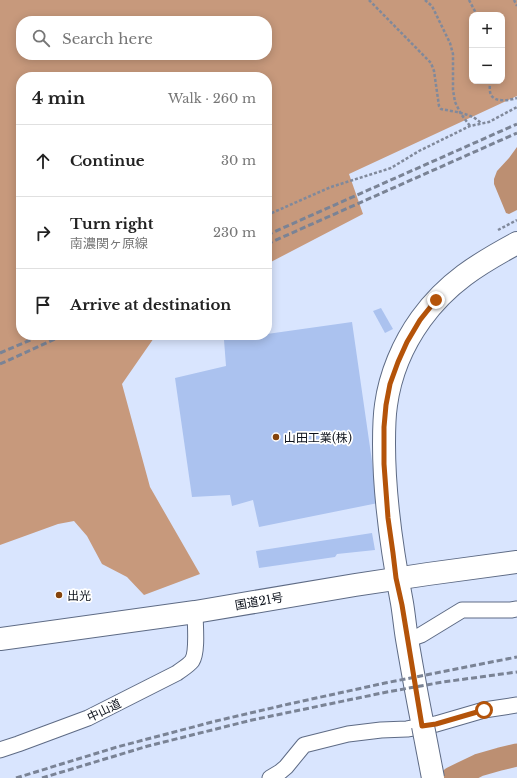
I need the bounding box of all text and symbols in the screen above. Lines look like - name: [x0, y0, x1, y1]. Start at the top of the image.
- map controls: [469, 12, 505, 84]
- button: +: [469, 12, 505, 48]
- search box: [16, 16, 272, 60]
- icon: search: [30, 27, 52, 49]
- text: Search here: [62, 29, 153, 48]
- button: −: [469, 48, 505, 84]
- text: 4 min: [32, 88, 85, 109]
- text: Walk · 260 m: [168, 90, 256, 107]
- icon: ahead: [32, 150, 54, 172]
- text: Continue: [70, 151, 145, 170]
- text: 30 m: [221, 152, 256, 169]
- text: Turn right: [70, 214, 153, 233]
- icon: right: [32, 222, 54, 244]
- text: 230 m: [213, 224, 256, 241]
- text: 南濃関ヶ原線: [70, 235, 148, 252]
- route end: [427, 291, 445, 309]
- icon: arrive: [32, 294, 54, 316]
- text: Arrive at destination: [70, 295, 231, 314]
- place label: 山田工業(株): [284, 430, 352, 445]
- marker: 山田工業(株): [271, 432, 281, 442]
- place label: 出光: [67, 588, 91, 603]
- street label: 国道21号: [234, 589, 284, 613]
- marker: 出光: [54, 590, 64, 600]
- street label: 中山道: [85, 695, 123, 725]
- route start: [475, 701, 493, 719]

